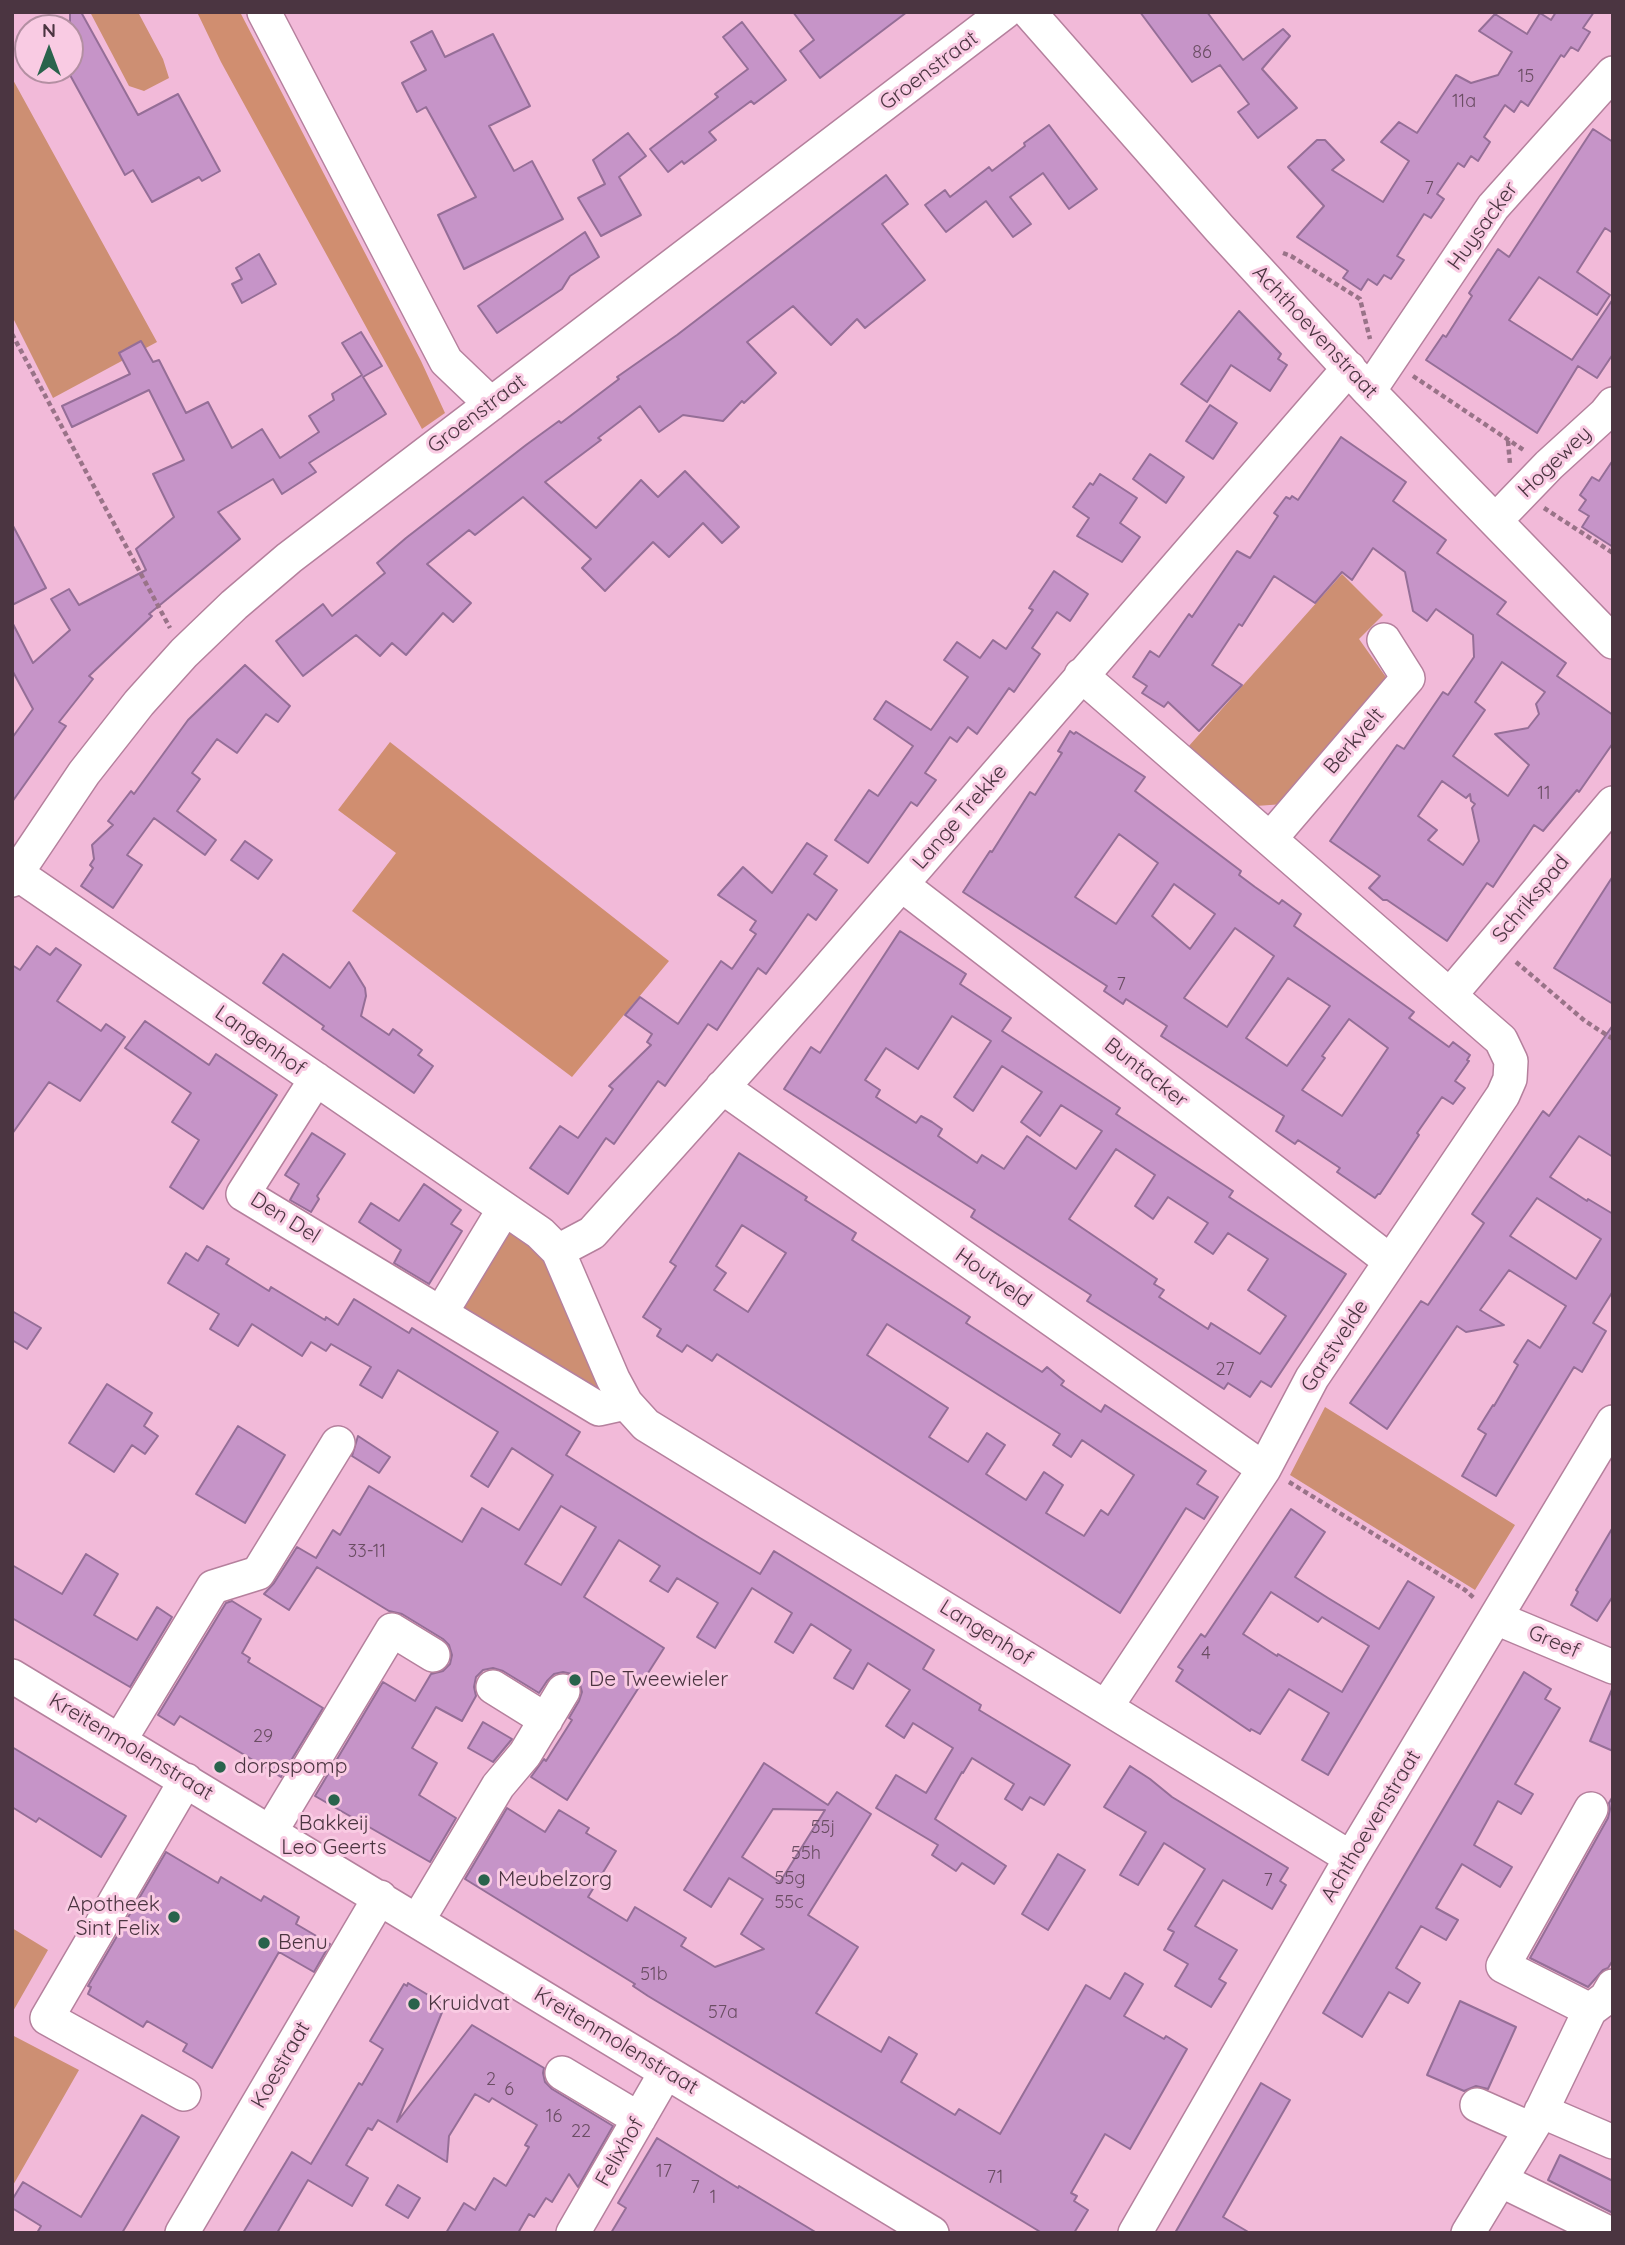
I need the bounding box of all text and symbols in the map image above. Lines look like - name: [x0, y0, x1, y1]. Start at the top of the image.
- north arrow: [14, 14, 84, 84]
- text: N: [42, 18, 56, 42]
- street label: Groenstraat: [875, 26, 983, 116]
- house number: 86: [1192, 42, 1212, 64]
- house number: 15: [1518, 66, 1534, 88]
- house number: 11a: [1452, 91, 1476, 113]
- street label: Huysacker: [1442, 177, 1524, 275]
- house number: 7: [1424, 178, 1434, 200]
- street label: Achthoevenstraat: [1247, 260, 1383, 404]
- street label: Groenstraat: [423, 369, 531, 459]
- street label: Hogewey: [1513, 421, 1597, 503]
- street label: Berkvelt: [1318, 703, 1390, 779]
- street label: Lange Trekke: [908, 759, 1012, 875]
- house number: 11: [1537, 783, 1551, 805]
- street label: Schrikspad: [1487, 850, 1575, 948]
- house number: 7: [1116, 974, 1126, 996]
- street label: Langenhof: [210, 1001, 310, 1081]
- street label: Buntacker: [1099, 1033, 1193, 1113]
- street label: Den Del: [246, 1187, 324, 1249]
- street label: Houtveld: [950, 1243, 1036, 1313]
- street label: Garstvelde: [1296, 1295, 1374, 1397]
- house number: 27: [1216, 1359, 1234, 1381]
- house number: 33-11: [348, 1541, 386, 1563]
- street label: Langenhof: [935, 1595, 1037, 1671]
- street label: Greef: [1524, 1620, 1584, 1664]
- house number: 4: [1201, 1643, 1211, 1665]
- place label: De Tweewieler: [589, 1667, 728, 1693]
- marker: De Tweewieler: [567, 1672, 583, 1688]
- street label: Kreitenmolenstraat: [44, 1688, 218, 1806]
- house number: 29: [253, 1726, 273, 1748]
- street label: Achthoevenstraat: [1316, 1746, 1426, 1906]
- place label: dorpspomp: [234, 1754, 347, 1780]
- marker: dorpspomp: [212, 1759, 228, 1775]
- marker: Bakkeij Leo Geerts: [326, 1792, 342, 1808]
- place label: Bakkeij Leo Geerts: [281, 1811, 387, 1861]
- house number: 55j: [811, 1817, 835, 1839]
- house number: 55h: [791, 1843, 821, 1865]
- place label: Meubelzorg: [498, 1867, 612, 1893]
- house number: 55g: [775, 1868, 805, 1890]
- house number: 7: [1263, 1870, 1273, 1892]
- marker: Meubelzorg: [476, 1872, 492, 1888]
- place label: Apotheek Sint Felix: [67, 1892, 160, 1942]
- house number: 55c: [775, 1892, 803, 1914]
- marker: Apotheek Sint Felix: [166, 1909, 182, 1925]
- place label: Benu: [278, 1930, 328, 1956]
- marker: Benu: [256, 1935, 272, 1951]
- house number: 51b: [640, 1964, 668, 1986]
- street label: Kreitenmolenstraat: [529, 1982, 703, 2100]
- place label: Kruidvat: [428, 1991, 510, 2017]
- marker: Kruidvat: [406, 1996, 422, 2012]
- house number: 57a: [708, 2002, 738, 2024]
- street label: Koestraat: [246, 2017, 316, 2113]
- house number: 2: [486, 2069, 496, 2091]
- house number: 6: [504, 2079, 514, 2101]
- house number: 16: [546, 2106, 562, 2128]
- street label: Felixhof: [590, 2113, 650, 2191]
- house number: 22: [571, 2121, 591, 2143]
- house number: 17: [656, 2161, 672, 2183]
- house number: 71: [987, 2167, 1003, 2189]
- house number: 7: [690, 2177, 700, 2199]
- house number: 1: [710, 2187, 716, 2209]

